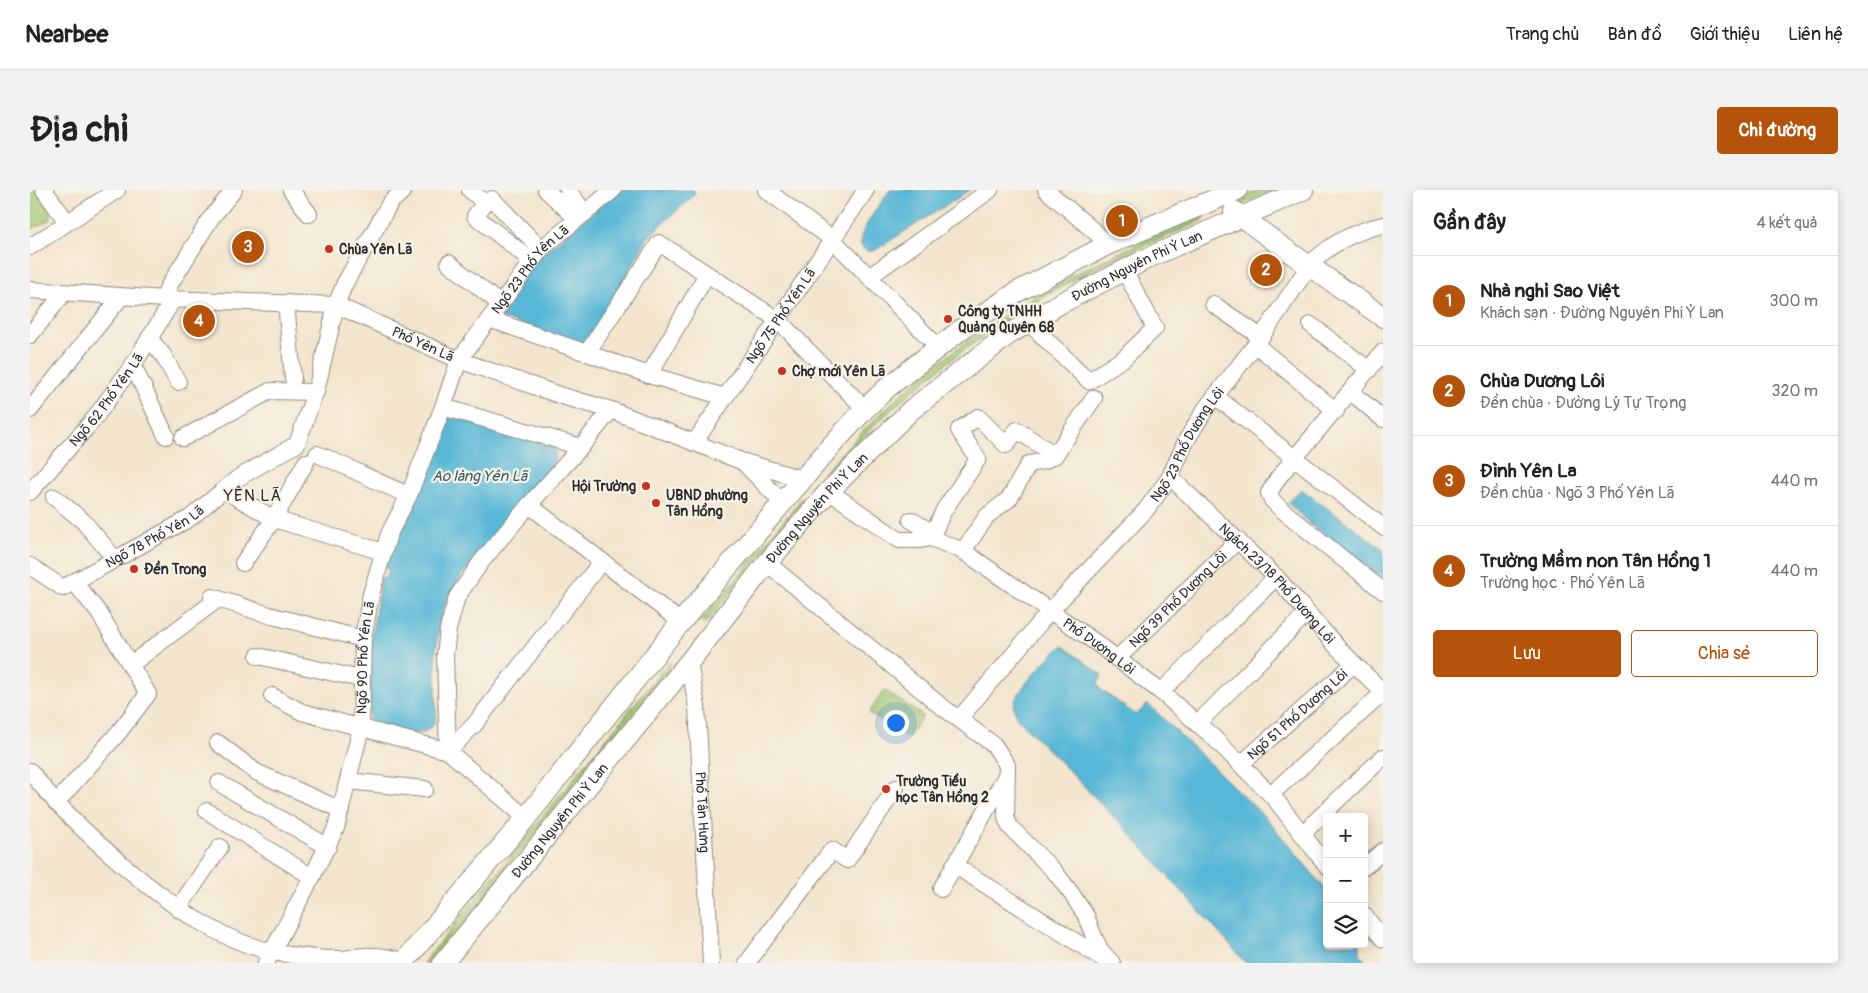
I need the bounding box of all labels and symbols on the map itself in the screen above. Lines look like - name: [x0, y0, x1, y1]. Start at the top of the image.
- pin: 1: [1106, 202, 1138, 240]
- street label: Ngõ 23 Phố Yên Lã: [488, 221, 573, 317]
- street label: Đường Nguyên Phi Ỷ Lan: [1068, 227, 1205, 305]
- pin: 3: [232, 228, 264, 266]
- place label: Chùa Yên Lã: [339, 241, 413, 258]
- marker: Chùa Yên Lã: [323, 243, 335, 255]
- pin: 2: [1250, 251, 1282, 289]
- street label: Ngõ 75 Phố Yên Lã: [742, 265, 819, 367]
- pin: 4: [183, 302, 215, 340]
- place label: Công ty TNHH Quảng Quyên 68: [958, 303, 1054, 336]
- marker: Công ty TNHH Quảng Quyên 68: [942, 313, 954, 325]
- street label: Phố Yên Lã: [389, 323, 457, 365]
- street label: Ngõ 62 Phố Yên Lã: [65, 350, 147, 450]
- place label: Chợ mới Yên Lã: [792, 363, 886, 380]
- marker: Chợ mới Yên Lã: [776, 365, 788, 377]
- street label: Ngõ 23 Phố Dương Lôi: [1146, 384, 1228, 505]
- street label: Đường Nguyên Phi Ỷ Lan: [762, 449, 871, 567]
- water label: Ao làng Yên Lã: [432, 467, 529, 486]
- place label: Hội Trường: [571, 478, 636, 495]
- marker: Hội Trường: [640, 480, 652, 492]
- district label: YÊN LÃ: [223, 485, 282, 506]
- place label: UBND phường Tân Hồng: [665, 487, 748, 520]
- marker: UBND phường Tân Hồng: [650, 497, 662, 509]
- street label: Ngõ 78 Phố Yên Lã: [102, 501, 208, 572]
- street label: Ngách 23/18 Phố Dương Lôi: [1216, 519, 1339, 647]
- street label: Ngõ 39 Phố Dương Lôi: [1125, 547, 1230, 651]
- place label: Đền Trong: [144, 560, 206, 578]
- marker: Đền Trong: [128, 563, 140, 575]
- street label: Ngõ 90 Phố Yên Lã: [353, 599, 378, 714]
- street label: Phố Dương Lôi: [1060, 614, 1139, 678]
- street label: Ngõ 51 Phố Dương Lôi: [1244, 665, 1351, 763]
- your location: [883, 710, 909, 736]
- street label: Đường Nguyên Phi Ỷ Lan: [507, 760, 611, 881]
- street label: Phố Tân Hưng: [692, 771, 713, 853]
- place label: Trường Tiểu học Tân Hồng 2: [895, 773, 989, 806]
- marker: Trường Tiểu học Tân Hồng 2: [880, 783, 892, 795]

